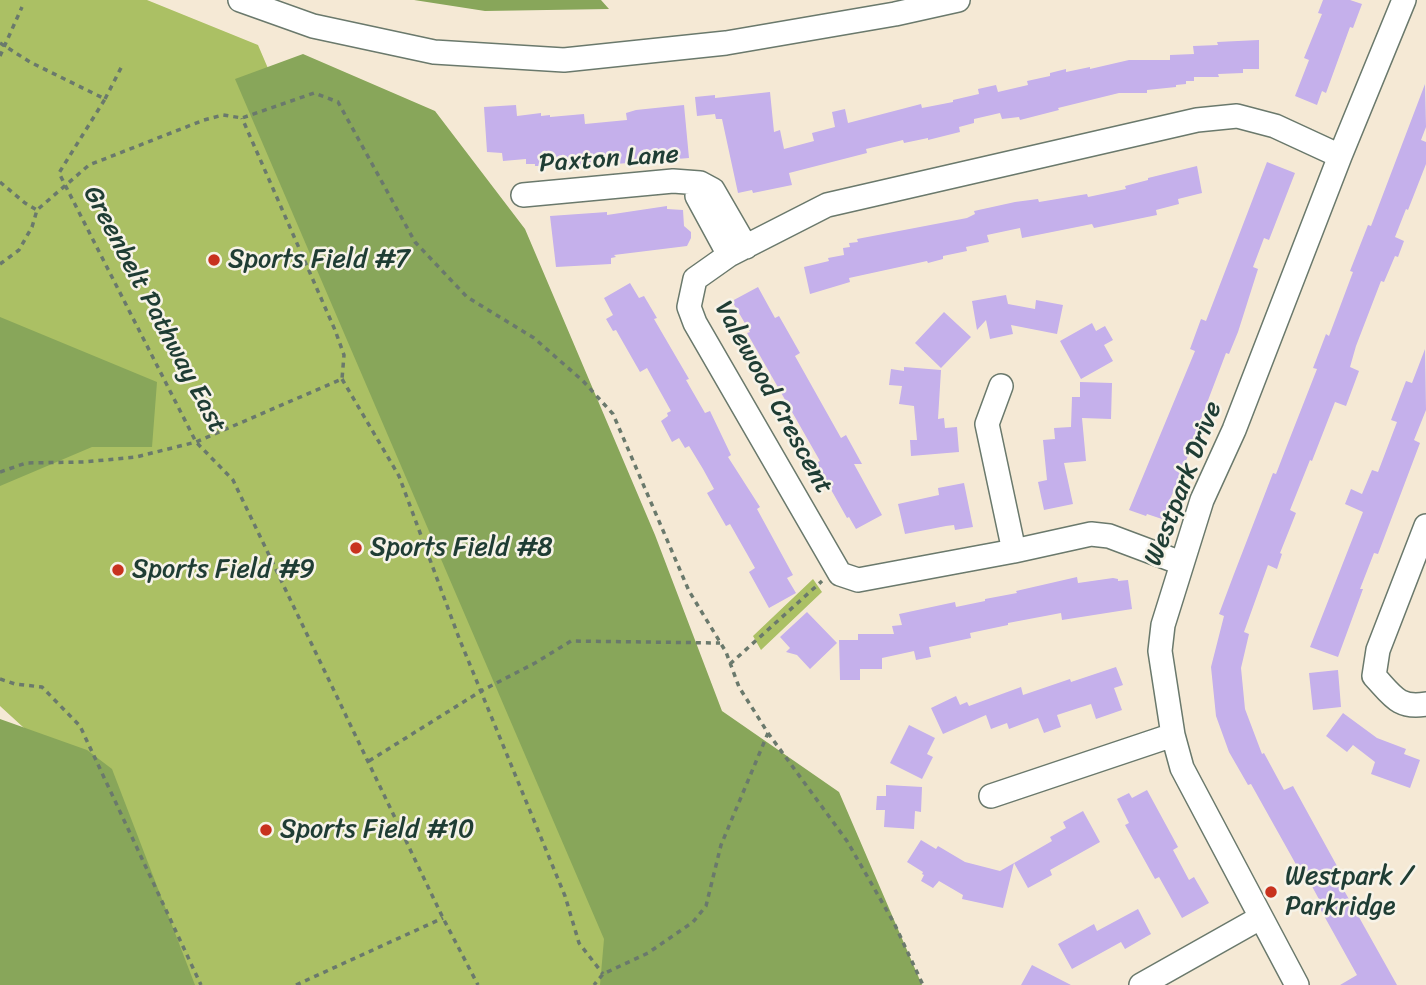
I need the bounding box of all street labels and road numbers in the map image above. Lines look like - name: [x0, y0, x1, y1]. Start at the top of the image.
- street label: Paxton Lane: [538, 140, 680, 180]
- street label: Greenbelt Pathway East: [76, 181, 232, 439]
- street label: Valewood Crescent: [707, 296, 839, 500]
- street label: Westpark Drive: [1138, 397, 1230, 571]

